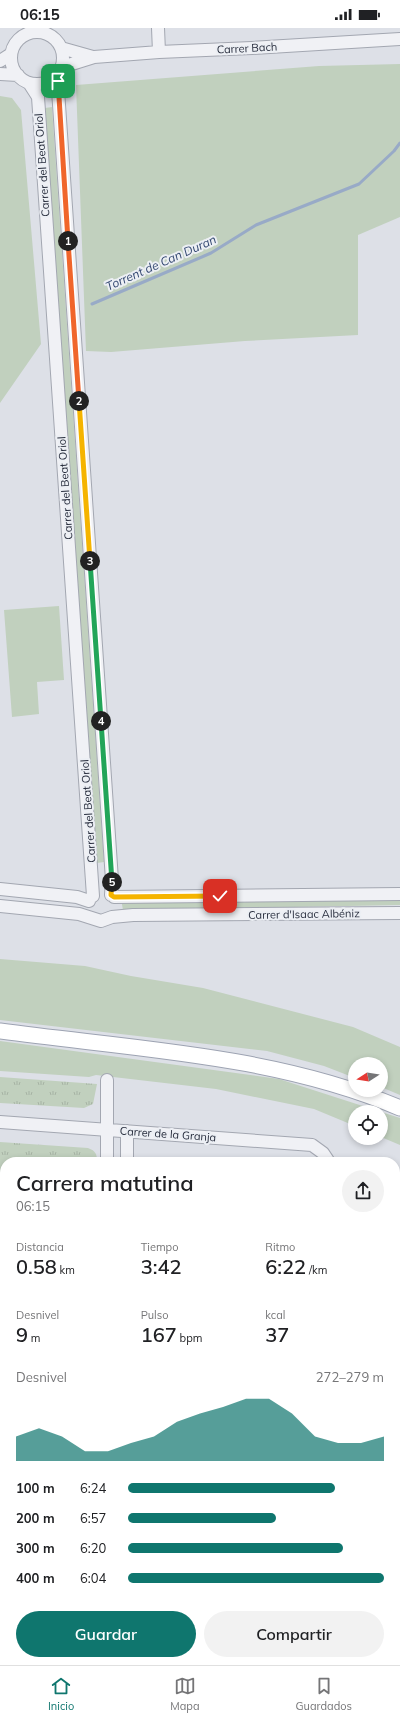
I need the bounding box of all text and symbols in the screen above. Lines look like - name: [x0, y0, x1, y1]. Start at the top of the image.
- text: 06:15: [20, 5, 60, 24]
- street label: Carrer Bach: [216, 39, 278, 57]
- pin: [41, 64, 75, 98]
- icon: arrive: [47, 70, 69, 92]
- street label: Carrer del Beat Oriol: [31, 113, 53, 217]
- pin: 1: [58, 231, 78, 251]
- water label: Torrent de Can Duran: [103, 231, 218, 294]
- text: 1: [65, 234, 71, 248]
- pin: 2: [69, 391, 89, 411]
- text: 2: [76, 394, 82, 408]
- street label: Carrer del Beat Oriol: [54, 436, 76, 540]
- pin: 3: [80, 551, 100, 571]
- text: 3: [87, 554, 93, 568]
- pin: 4: [91, 711, 111, 731]
- text: 4: [98, 714, 104, 728]
- street label: Carrer del Beat Oriol: [77, 759, 99, 863]
- pin: 5: [102, 872, 122, 892]
- text: 5: [109, 875, 115, 889]
- pin: [203, 879, 237, 913]
- icon: check: [209, 885, 231, 907]
- street label: Carrer d'Isaac Albéniz: [248, 906, 360, 922]
- north arrow: [348, 1057, 388, 1097]
- map controls: [348, 1057, 388, 1145]
- button: locate: [348, 1105, 388, 1145]
- street label: Carrer de la Granja: [119, 1124, 217, 1144]
- text: Carrera matutina: [16, 1169, 194, 1197]
- button: share: [342, 1170, 384, 1212]
- text: 06:15: [16, 1198, 50, 1214]
- text: Distancia: [16, 1240, 64, 1254]
- text: Tiempo: [141, 1240, 178, 1254]
- text: Ritmo: [265, 1240, 295, 1254]
- text: 0.58: [16, 1254, 57, 1279]
- text: 3:42: [141, 1254, 181, 1279]
- text: 6:22: [265, 1254, 306, 1279]
- text: km: [57, 1263, 75, 1277]
- text: /km: [306, 1263, 327, 1277]
- text: Desnivel: [16, 1308, 59, 1322]
- text: Pulso: [141, 1308, 168, 1322]
- text: kcal: [265, 1308, 285, 1322]
- text: 9: [16, 1322, 28, 1347]
- text: 167: [141, 1322, 177, 1347]
- text: 37: [265, 1322, 289, 1347]
- text: m: [28, 1331, 41, 1345]
- text: bpm: [177, 1331, 202, 1345]
- text: Desnivel: [16, 1369, 67, 1385]
- text: 272–279 m: [316, 1369, 384, 1385]
- text: 100 m: [16, 1480, 55, 1496]
- text: 6:24: [80, 1480, 106, 1496]
- text: 200 m: [16, 1510, 55, 1526]
- text: 6:57: [80, 1510, 106, 1526]
- text: 300 m: [16, 1540, 55, 1556]
- text: 6:20: [80, 1540, 106, 1556]
- text: 400 m: [16, 1570, 55, 1586]
- text: 6:04: [80, 1570, 106, 1586]
- button: Guardar: [16, 1611, 196, 1657]
- button: Compartir: [204, 1611, 384, 1657]
- tab: Inicio: [48, 1675, 74, 1713]
- tab: Mapa: [170, 1675, 200, 1713]
- tab: Guardados: [296, 1675, 352, 1713]

